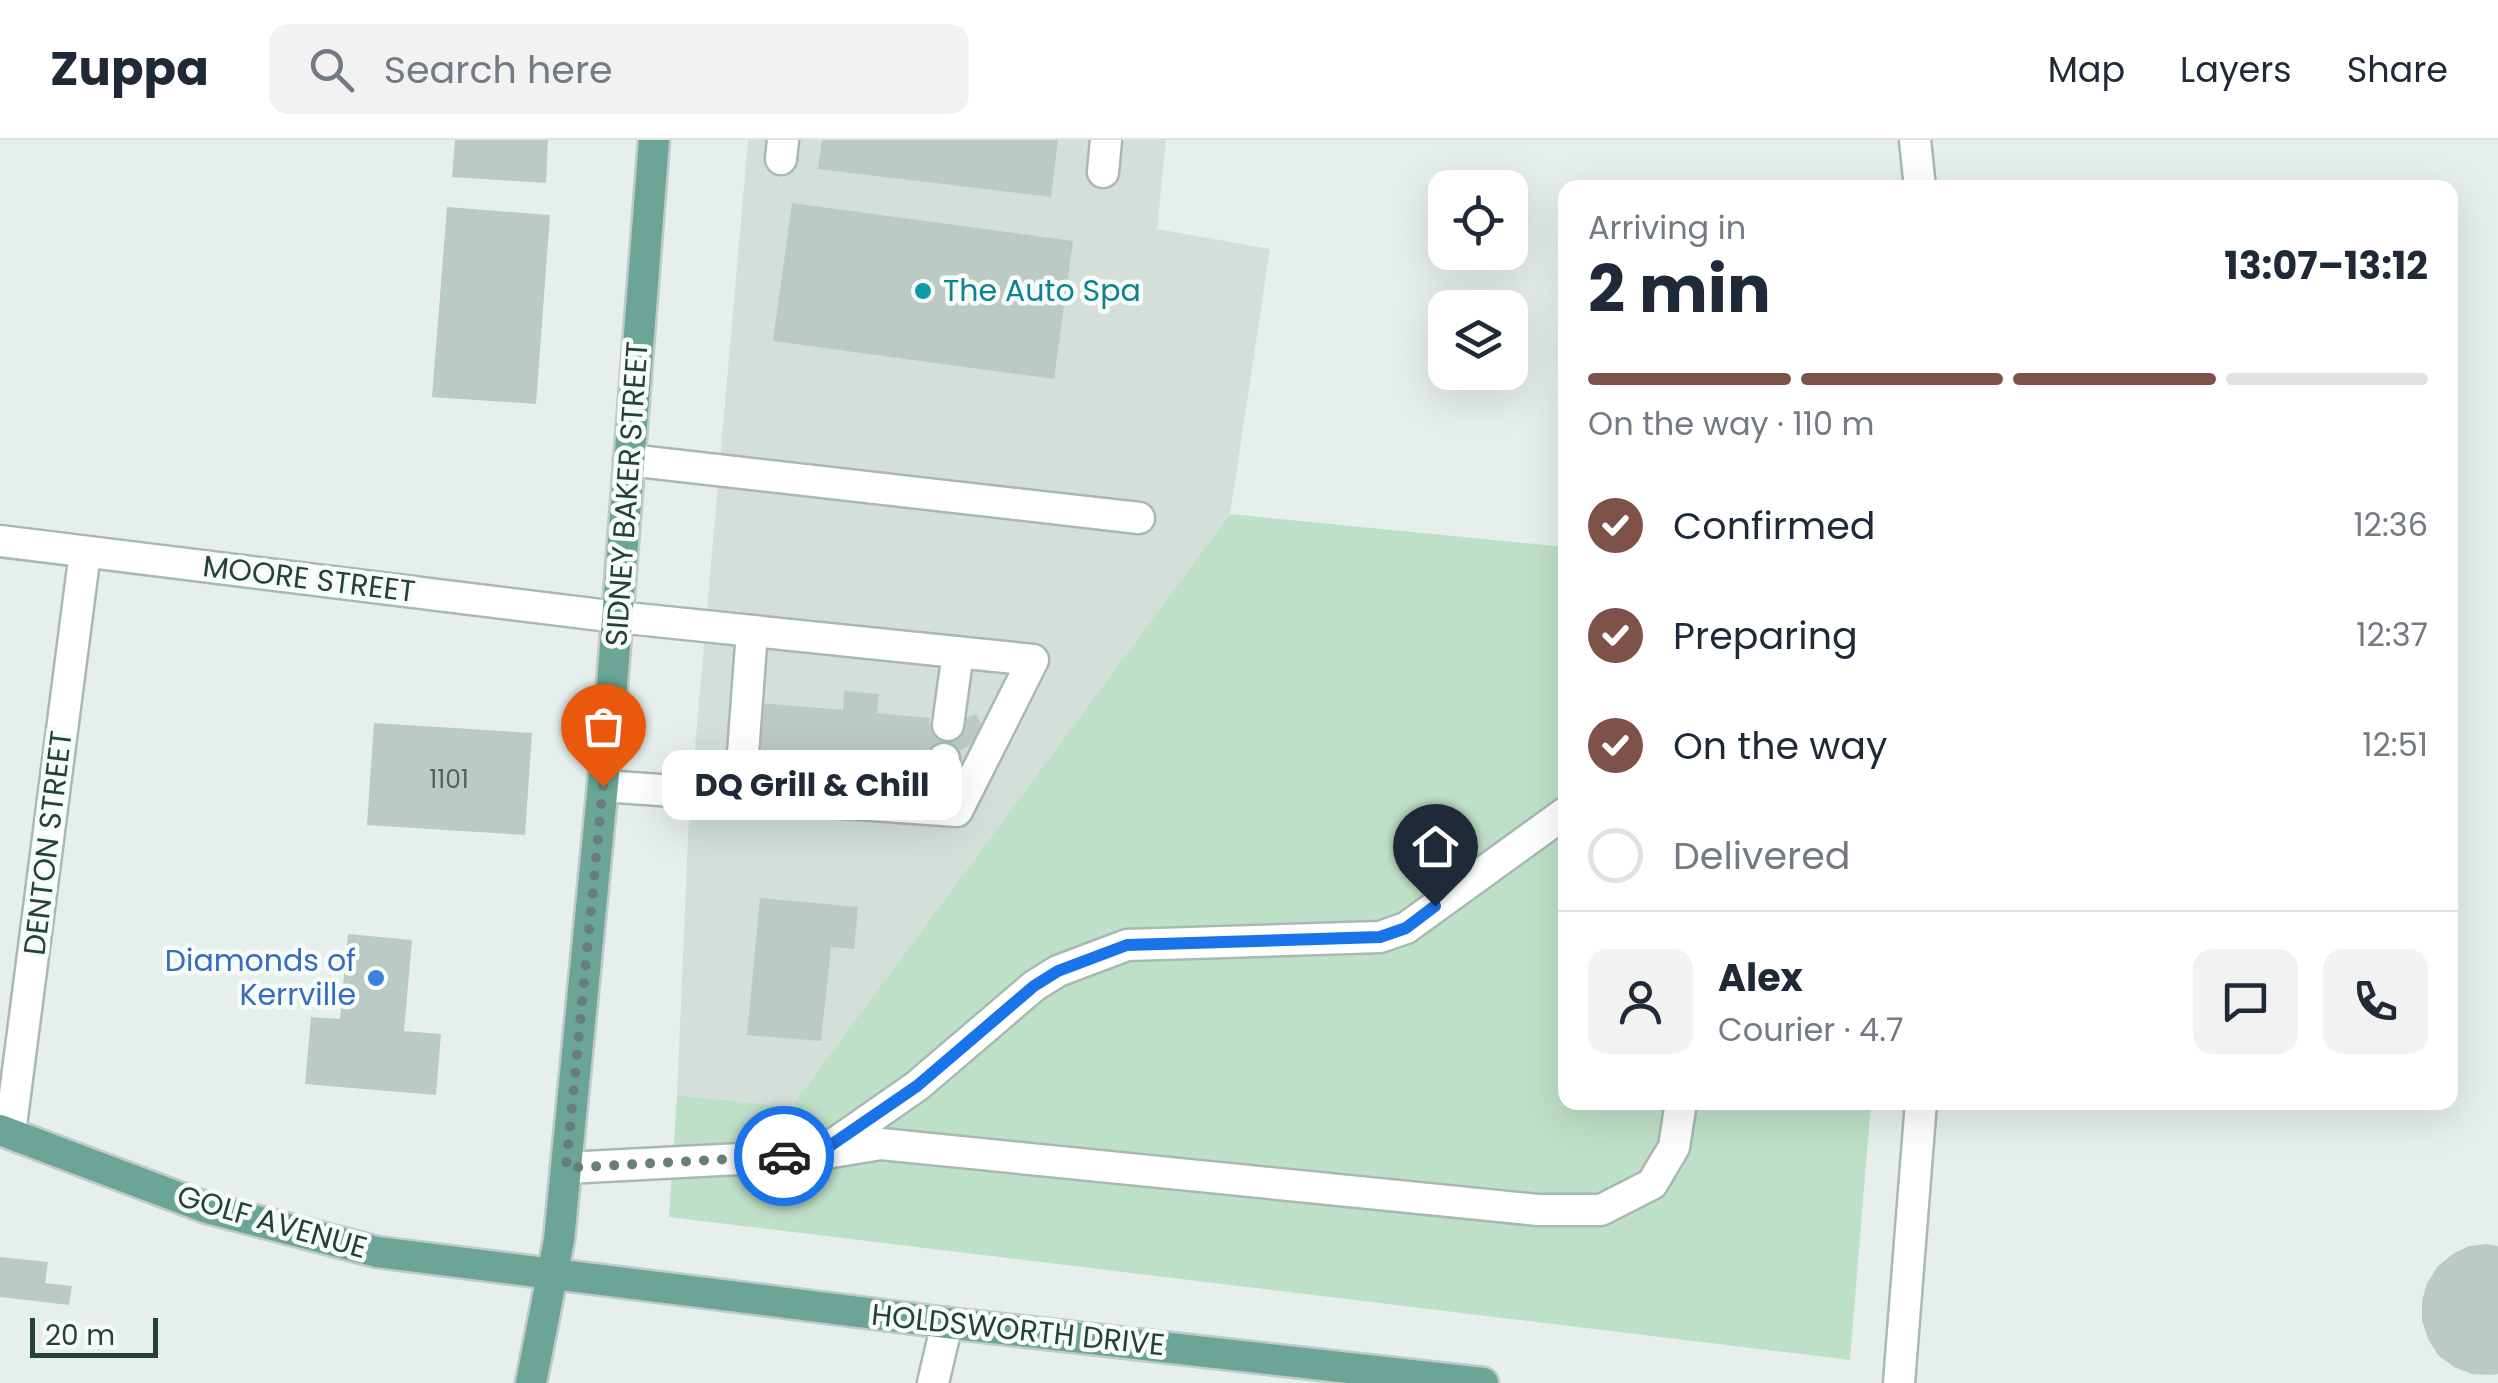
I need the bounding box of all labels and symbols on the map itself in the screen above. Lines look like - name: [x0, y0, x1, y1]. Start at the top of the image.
- place label: The Auto Spa: [943, 269, 1141, 312]
- marker: The Auto Spa: [912, 280, 934, 302]
- street label: SIDNEY BAKER STREET: [594, 340, 659, 648]
- street label: MOORE STREET: [200, 544, 418, 613]
- pin: [561, 684, 646, 787]
- street label: DENTON STREET: [12, 728, 83, 958]
- callout: DQ Grill & Chill: [663, 751, 963, 821]
- house number: 1101: [429, 762, 469, 797]
- pin: [1393, 804, 1478, 907]
- place label: Diamonds of Kerrville: [165, 939, 356, 1016]
- marker: Diamonds of Kerrville: [365, 967, 387, 989]
- courier: [734, 1106, 834, 1206]
- street label: GOLF AVENUE: [172, 1174, 372, 1269]
- street label: HOLDSWORTH DRIVE: [869, 1293, 1167, 1366]
- scale bar: [30, 1313, 158, 1358]

